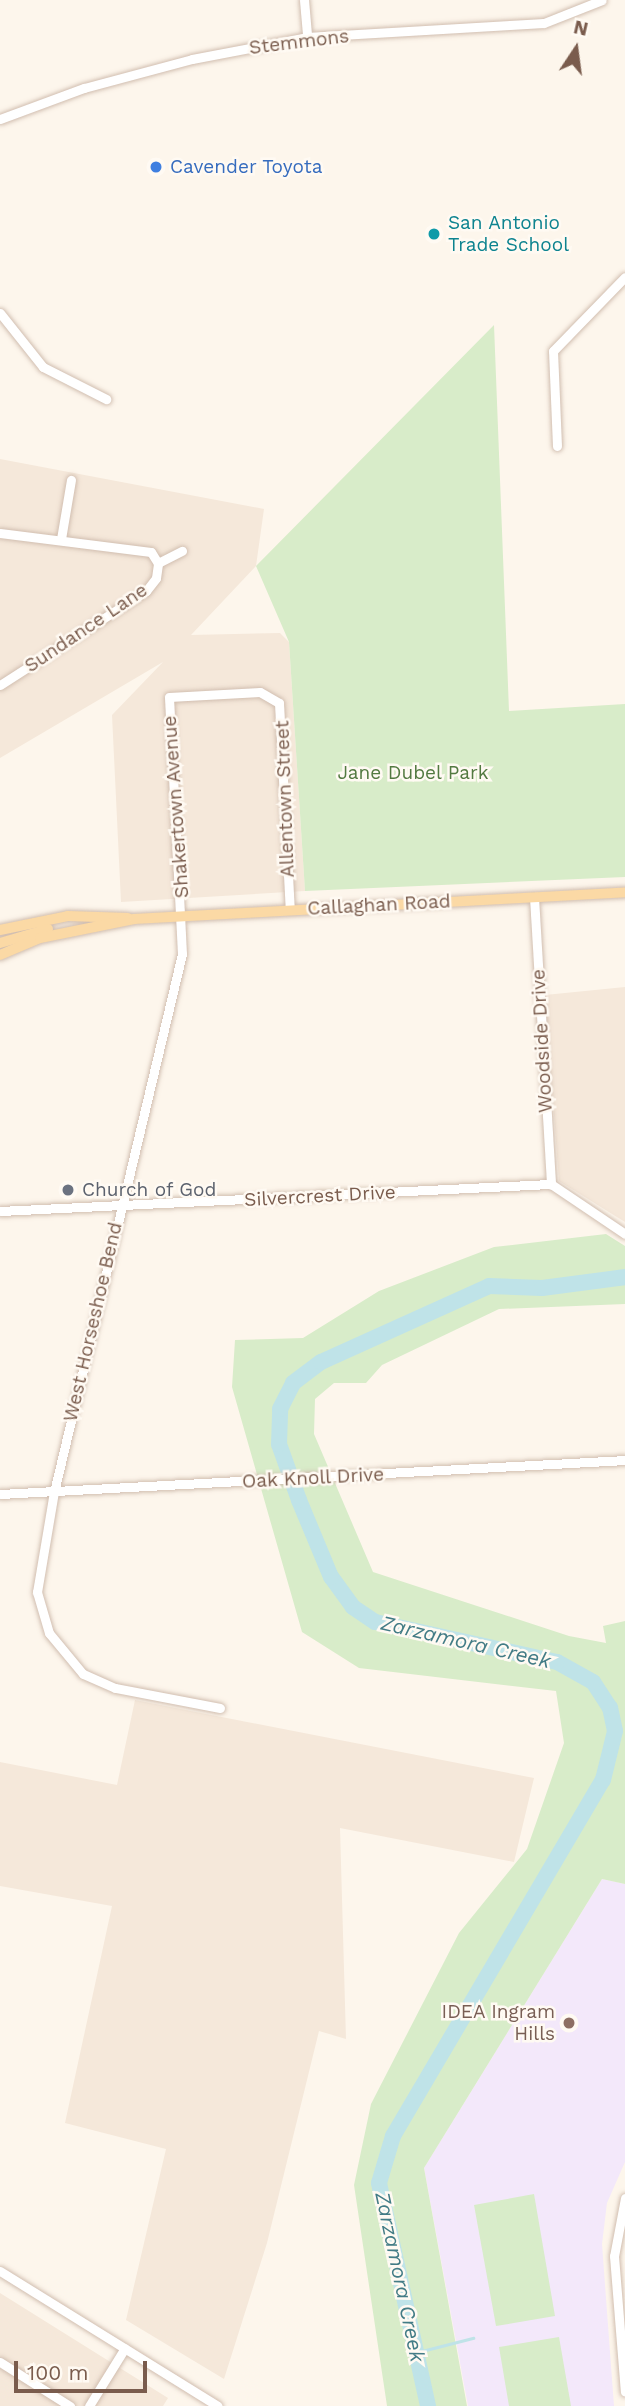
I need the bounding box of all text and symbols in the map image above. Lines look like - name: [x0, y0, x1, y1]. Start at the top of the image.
- north arrow: [541, 14, 611, 84]
- text: N: [571, 15, 590, 41]
- street label: Stemmons: [248, 25, 350, 59]
- place label: Cavender Toyota: [170, 156, 323, 178]
- marker: Cavender Toyota: [148, 159, 164, 175]
- place label: San Antonio Trade School: [448, 212, 569, 256]
- marker: San Antonio Trade School: [426, 226, 442, 242]
- street label: Sundance Lane: [20, 579, 152, 677]
- street label: Shakertown Avenue: [158, 715, 194, 899]
- street label: Allentown Street: [271, 720, 299, 878]
- park label: Jane Dubel Park: [337, 762, 489, 784]
- street label: Callaghan Road: [307, 890, 451, 920]
- street label: Woodside Drive: [527, 969, 557, 1113]
- place label: Church of God: [82, 1179, 217, 1201]
- street label: Silvercrest Drive: [244, 1181, 396, 1211]
- marker: Church of God: [60, 1182, 76, 1198]
- street label: West Horseshoe Bend: [59, 1220, 127, 1424]
- street label: Oak Knoll Drive: [241, 1463, 385, 1493]
- water label: Zarzamora Creek: [379, 1610, 553, 1674]
- place label: IDEA Ingram Hills: [441, 2001, 555, 2045]
- marker: IDEA Ingram Hills: [561, 2015, 577, 2031]
- water label: Zarzamora Creek: [370, 2190, 430, 2364]
- scale bar: [18, 2346, 150, 2390]
- text: 100 m: [27, 2360, 89, 2385]

